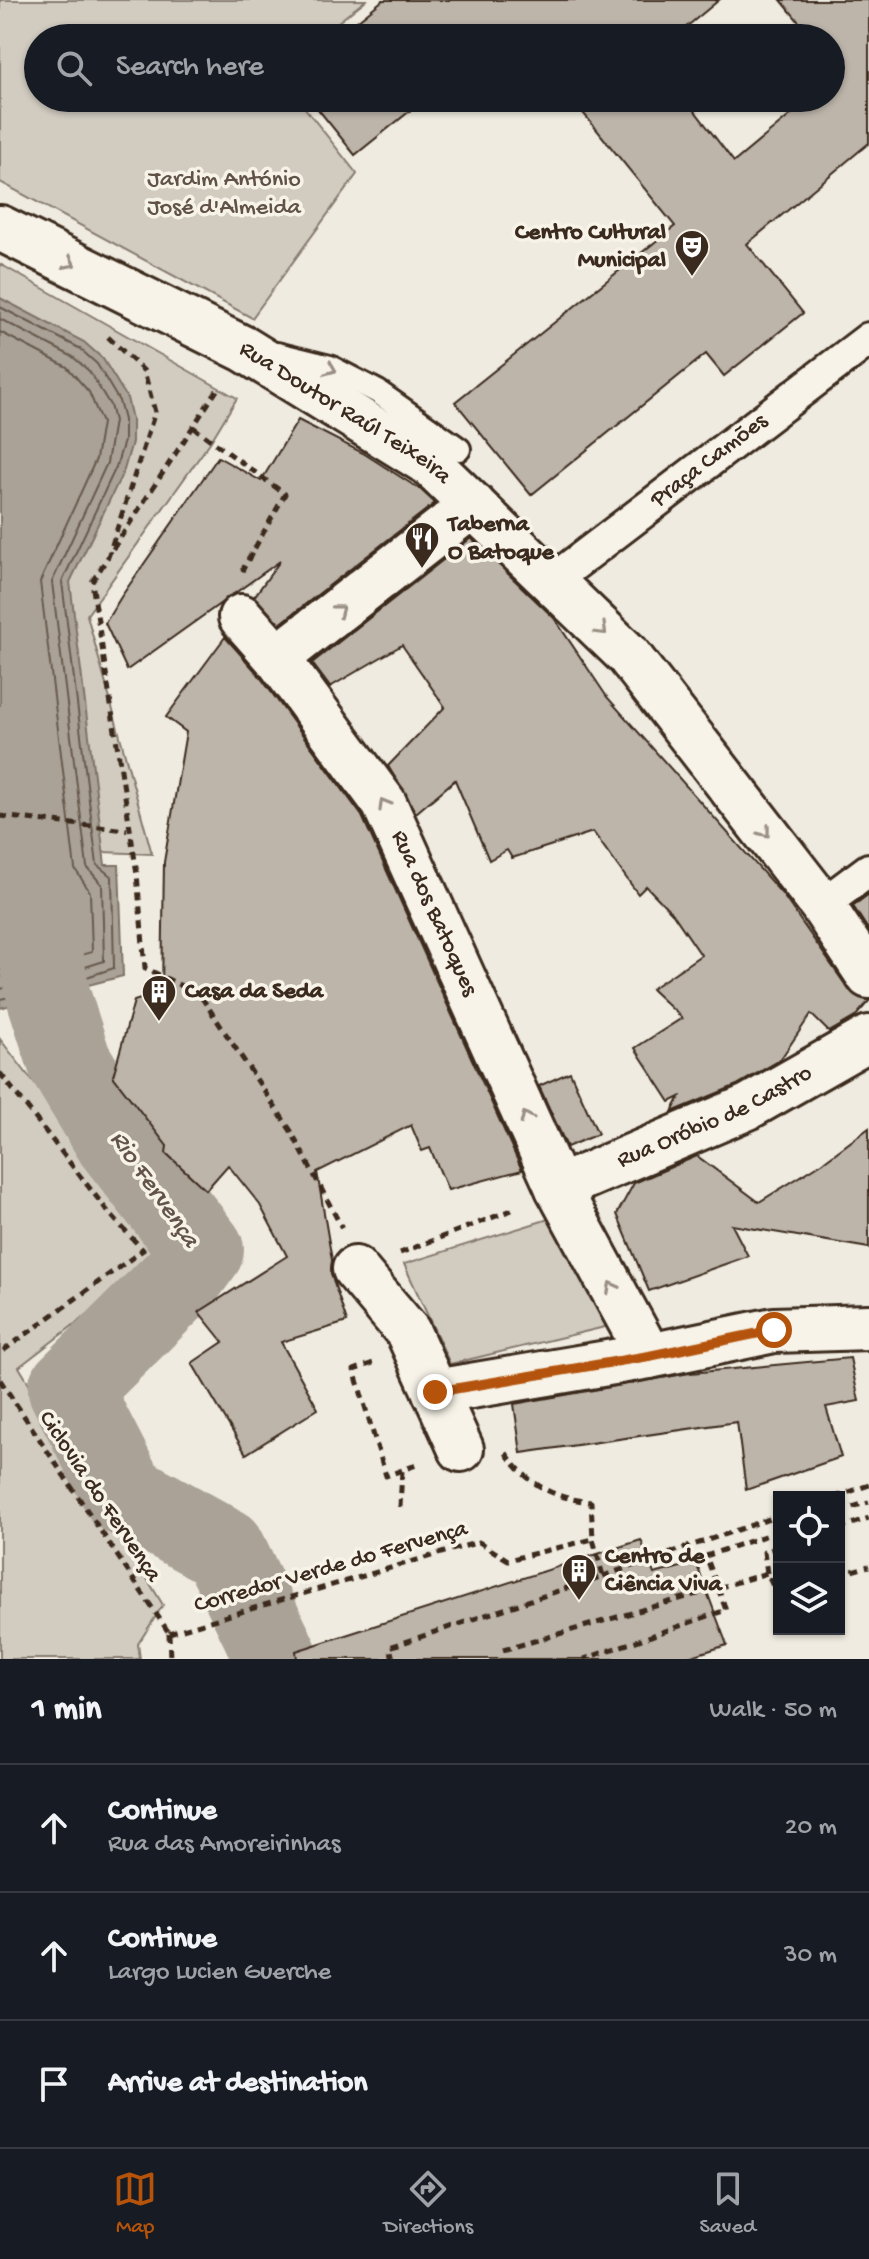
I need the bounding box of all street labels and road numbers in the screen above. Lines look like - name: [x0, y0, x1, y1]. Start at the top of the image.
- street label: Rua Doutor Raúl Teixeira: [234, 335, 458, 491]
- street label: Praça Camões: [644, 406, 774, 515]
- street label: Rua dos Batoques: [384, 826, 484, 1002]
- street label: Rua Oróbio de Castro: [613, 1059, 817, 1176]
- street label: Ciclovia do Fervença: [31, 1406, 167, 1589]
- street label: Corredor Verde do Fervença: [191, 1515, 472, 1621]

